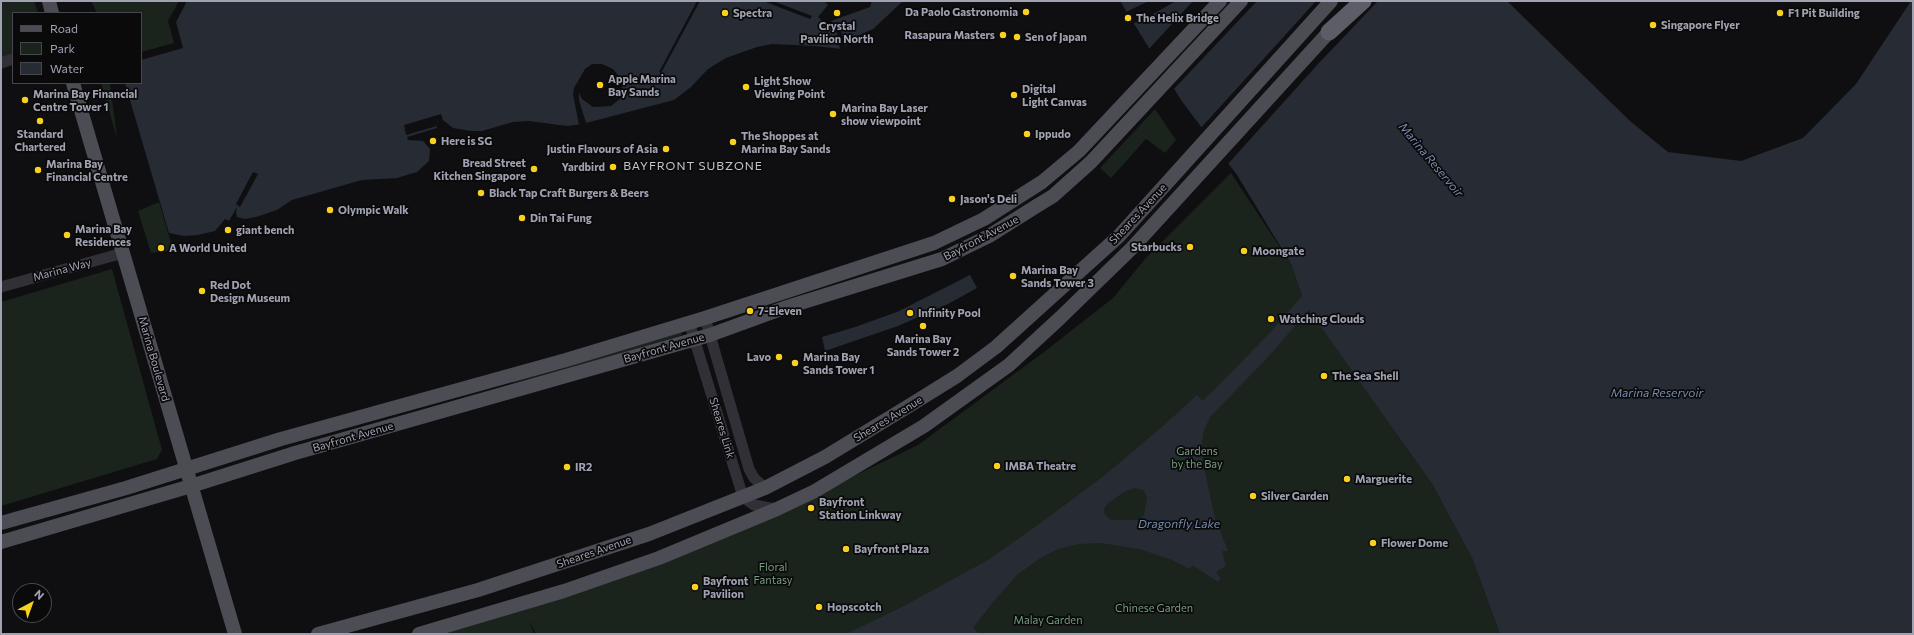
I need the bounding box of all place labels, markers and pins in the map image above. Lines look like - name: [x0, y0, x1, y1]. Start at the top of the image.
- place label: Da Paolo Gastronomia: [905, 5, 1018, 19]
- place label: Spectra: [733, 6, 772, 20]
- place label: F1 Pit Building: [1788, 6, 1860, 20]
- marker: Da Paolo Gastronomia: [1021, 7, 1031, 17]
- marker: Spectra: [720, 8, 730, 18]
- marker: Crystal Pavilion North: [832, 8, 842, 18]
- marker: F1 Pit Building: [1775, 8, 1785, 18]
- place label: The Helix Bridge: [1136, 11, 1219, 25]
- marker: The Helix Bridge: [1123, 13, 1133, 23]
- place label: Singapore Flyer: [1661, 18, 1740, 32]
- place label: Crystal Pavilion North: [800, 19, 874, 45]
- marker: Singapore Flyer: [1648, 20, 1658, 30]
- place label: Rasapura Masters: [904, 28, 995, 42]
- marker: Rasapura Masters: [998, 30, 1008, 40]
- place label: Sen of Japan: [1025, 30, 1087, 44]
- marker: Sen of Japan: [1012, 32, 1022, 42]
- place label: Apple Marina Bay Sands: [608, 72, 676, 98]
- place label: Light Show Viewing Point: [754, 74, 825, 100]
- marker: Apple Marina Bay Sands: [595, 80, 605, 90]
- marker: Light Show Viewing Point: [741, 82, 751, 92]
- place label: Digital Light Canvas: [1022, 82, 1087, 108]
- place label: Marina Bay Financial Centre Tower 1: [33, 87, 137, 113]
- marker: Digital Light Canvas: [1009, 90, 1019, 100]
- marker: Marina Bay Financial Centre Tower 1: [20, 95, 30, 105]
- place label: Marina Bay Laser show viewpoint: [841, 101, 928, 127]
- marker: Marina Bay Laser show viewpoint: [828, 109, 838, 119]
- marker: Standard Chartered: [35, 116, 45, 126]
- place label: Standard Chartered: [14, 127, 66, 153]
- place label: Ippudo: [1035, 127, 1071, 141]
- place label: The Shoppes at Marina Bay Sands: [741, 129, 831, 155]
- marker: Ippudo: [1022, 129, 1032, 139]
- place label: Here is SG: [441, 134, 492, 148]
- marker: Here is SG: [428, 136, 438, 146]
- marker: The Shoppes at Marina Bay Sands: [728, 137, 738, 147]
- place label: Justin Flavours of Asia: [547, 142, 658, 156]
- marker: Justin Flavours of Asia: [661, 144, 671, 154]
- place label: Bread Street Kitchen Singapore: [434, 156, 526, 182]
- place label: Marina Bay Financial Centre: [46, 157, 128, 183]
- place label: Yardbird: [562, 160, 605, 174]
- marker: Yardbird: [608, 162, 618, 172]
- marker: Bread Street Kitchen Singapore: [529, 164, 539, 174]
- marker: Marina Bay Financial Centre: [33, 165, 43, 175]
- place label: Black Tap Craft Burgers & Beers: [489, 186, 649, 200]
- marker: Black Tap Craft Burgers & Beers: [476, 188, 486, 198]
- place label: Jason's Deli: [960, 192, 1017, 206]
- marker: Jason's Deli: [947, 194, 957, 204]
- place label: Olympic Walk: [338, 203, 409, 217]
- marker: Olympic Walk: [325, 205, 335, 215]
- place label: Din Tai Fung: [530, 211, 592, 225]
- marker: Din Tai Fung: [517, 213, 527, 223]
- place label: Marina Bay Residences: [75, 222, 132, 248]
- place label: giant bench: [236, 223, 294, 237]
- marker: giant bench: [223, 225, 233, 235]
- marker: Marina Bay Residences: [62, 230, 72, 240]
- place label: Starbucks: [1131, 240, 1182, 254]
- place label: A World United: [169, 241, 247, 255]
- marker: Starbucks: [1185, 242, 1195, 252]
- marker: A World United: [156, 243, 166, 253]
- place label: Moongate: [1252, 244, 1304, 258]
- marker: Moongate: [1239, 246, 1249, 256]
- place label: Marina Bay Sands Tower 3: [1021, 263, 1094, 289]
- marker: Marina Bay Sands Tower 3: [1008, 271, 1018, 281]
- place label: Red Dot Design Museum: [210, 278, 290, 304]
- marker: Red Dot Design Museum: [197, 286, 207, 296]
- place label: 7-Eleven: [758, 304, 802, 318]
- marker: 7-Eleven: [745, 306, 755, 316]
- place label: Infinity Pool: [918, 306, 981, 320]
- marker: Infinity Pool: [905, 308, 915, 318]
- place label: Watching Clouds: [1279, 312, 1364, 326]
- marker: Watching Clouds: [1266, 314, 1276, 324]
- marker: Marina Bay Sands Tower 2: [918, 321, 928, 331]
- place label: Marina Bay Sands Tower 2: [887, 332, 959, 358]
- place label: Lavo: [747, 350, 771, 364]
- place label: Marina Bay Sands Tower 1: [803, 350, 874, 376]
- marker: Lavo: [774, 352, 784, 362]
- marker: Marina Bay Sands Tower 1: [790, 358, 800, 368]
- place label: The Sea Shell: [1332, 369, 1398, 383]
- marker: The Sea Shell: [1319, 371, 1329, 381]
- place label: IMBA Theatre: [1005, 459, 1076, 473]
- place label: IR2: [575, 460, 592, 474]
- marker: IMBA Theatre: [992, 461, 1002, 471]
- marker: IR2: [562, 462, 572, 472]
- place label: Marguerite: [1355, 472, 1412, 486]
- marker: Marguerite: [1342, 474, 1352, 484]
- place label: Silver Garden: [1261, 489, 1329, 503]
- marker: Silver Garden: [1248, 491, 1258, 501]
- place label: Bayfront Station Linkway: [819, 495, 902, 521]
- marker: Bayfront Station Linkway: [806, 503, 816, 513]
- place label: Flower Dome: [1381, 536, 1448, 550]
- marker: Flower Dome: [1368, 538, 1378, 548]
- place label: Bayfront Plaza: [854, 542, 929, 556]
- marker: Bayfront Plaza: [841, 544, 851, 554]
- place label: Bayfront Pavilion: [703, 574, 748, 600]
- marker: Bayfront Pavilion: [690, 582, 700, 592]
- place label: Hopscotch: [827, 600, 882, 614]
- marker: Hopscotch: [814, 602, 824, 612]

